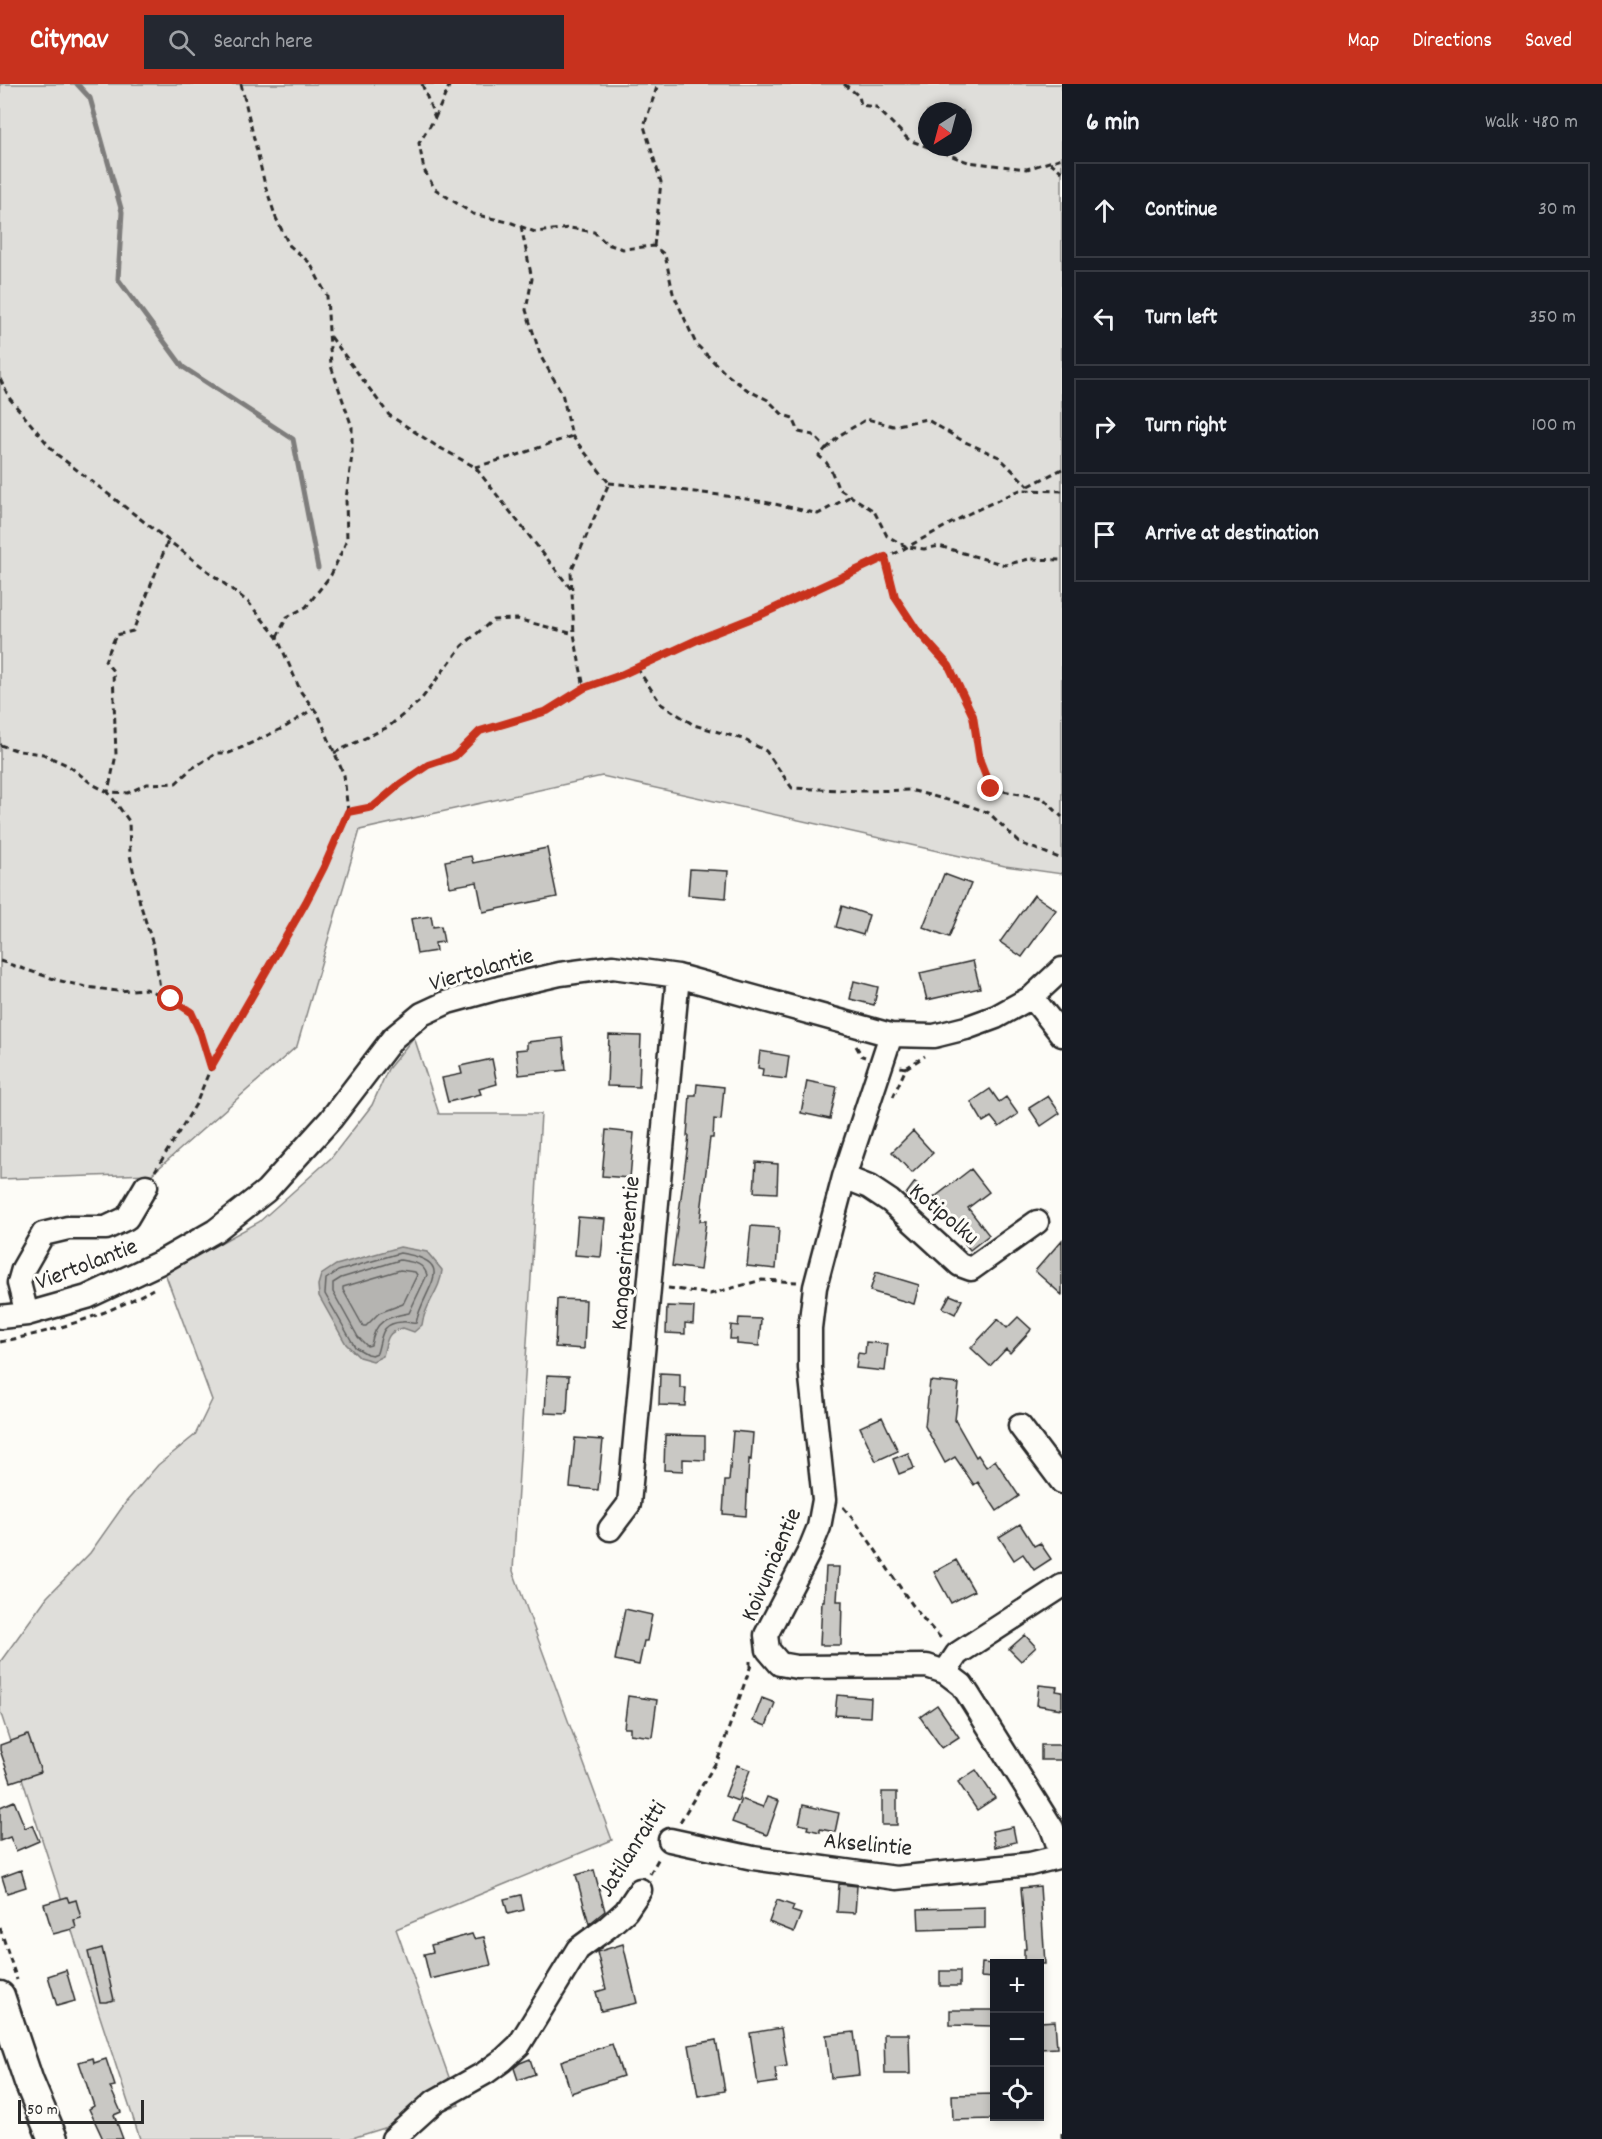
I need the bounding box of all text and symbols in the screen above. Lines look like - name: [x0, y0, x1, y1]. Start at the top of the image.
- search box: [144, 15, 564, 69]
- text: Citynav: [30, 22, 108, 62]
- icon: search: [165, 26, 198, 59]
- text: Search here: [213, 27, 313, 58]
- text: Map: [1348, 27, 1379, 57]
- text: Directions: [1412, 27, 1492, 57]
- text: Saved: [1525, 27, 1572, 57]
- north arrow: [918, 102, 972, 156]
- text: 6 min: [1086, 105, 1139, 142]
- text: Walk · 480 m: [1485, 109, 1578, 137]
- icon: ahead: [1088, 194, 1121, 227]
- text: Continue: [1145, 195, 1217, 226]
- text: 30 m: [1538, 196, 1576, 224]
- icon: left: [1088, 302, 1121, 335]
- text: Turn left: [1145, 303, 1217, 334]
- text: 350 m: [1529, 304, 1576, 332]
- icon: right: [1088, 410, 1121, 443]
- text: Turn right: [1145, 411, 1227, 442]
- text: 100 m: [1532, 412, 1576, 440]
- icon: arrive: [1088, 518, 1121, 551]
- text: Arrive at destination: [1145, 519, 1319, 550]
- route end: [977, 775, 1003, 801]
- street label: Viertolantie: [426, 940, 538, 1002]
- route start: [157, 985, 183, 1011]
- street label: Kangasrinteentie: [603, 1175, 651, 1332]
- street label: Kotipolku: [900, 1176, 986, 1255]
- street label: Viertolantie: [31, 1231, 143, 1301]
- street label: Koivumäentie: [734, 1503, 812, 1627]
- street label: Jatilanraitti: [591, 1795, 677, 1904]
- street label: Akselintie: [822, 1825, 913, 1867]
- map controls: [990, 1959, 1044, 2121]
- button: +: [990, 1959, 1044, 2013]
- button: −: [990, 2013, 1044, 2067]
- button: locate: [990, 2067, 1044, 2121]
- scale bar: [18, 2097, 144, 2124]
- text: 50 m: [27, 2099, 58, 2122]

